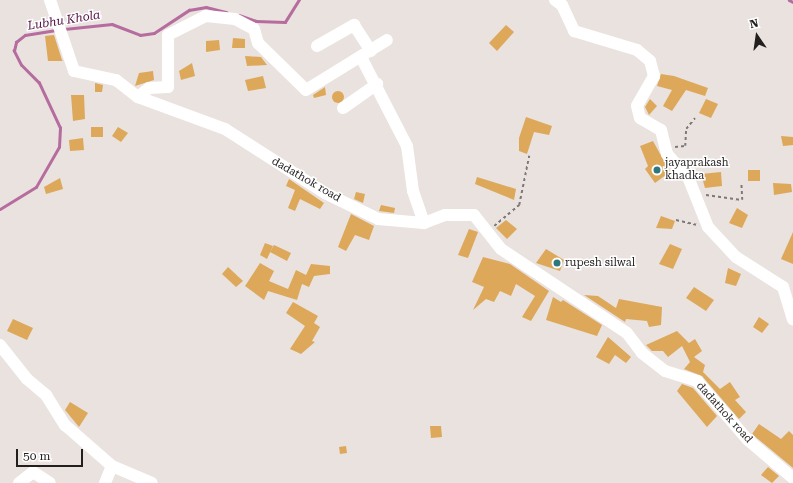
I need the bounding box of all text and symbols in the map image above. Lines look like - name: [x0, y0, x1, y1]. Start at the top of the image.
- water label: Lubhu Khola: [27, 8, 101, 34]
- north arrow: [737, 16, 777, 56]
- text: N: [749, 17, 760, 31]
- street label: dadathok road: [269, 155, 343, 205]
- place label: jayaprakash khadka: [665, 157, 729, 183]
- marker: jayaprakash khadka: [652, 165, 662, 175]
- place label: rupesh silwal: [565, 256, 635, 270]
- marker: rupesh silwal: [552, 258, 562, 268]
- street label: dadathok road: [693, 380, 755, 446]
- scale bar: [18, 441, 85, 467]
- text: 50 m: [23, 449, 50, 463]

